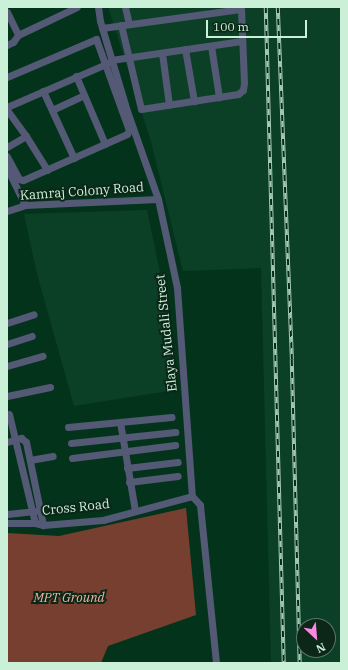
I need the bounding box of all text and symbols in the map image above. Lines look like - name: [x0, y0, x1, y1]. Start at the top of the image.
- scale bar: [208, 12, 309, 38]
- text: 100 m: [213, 19, 249, 34]
- street label: Kamraj Colony Road: [19, 180, 145, 204]
- street label: Elaya Mudali Street: [153, 274, 181, 392]
- street label: Cross Road: [41, 497, 111, 519]
- park label: MPT Ground: [33, 590, 105, 606]
- north arrow: [296, 618, 336, 658]
- text: N: [314, 640, 328, 656]

